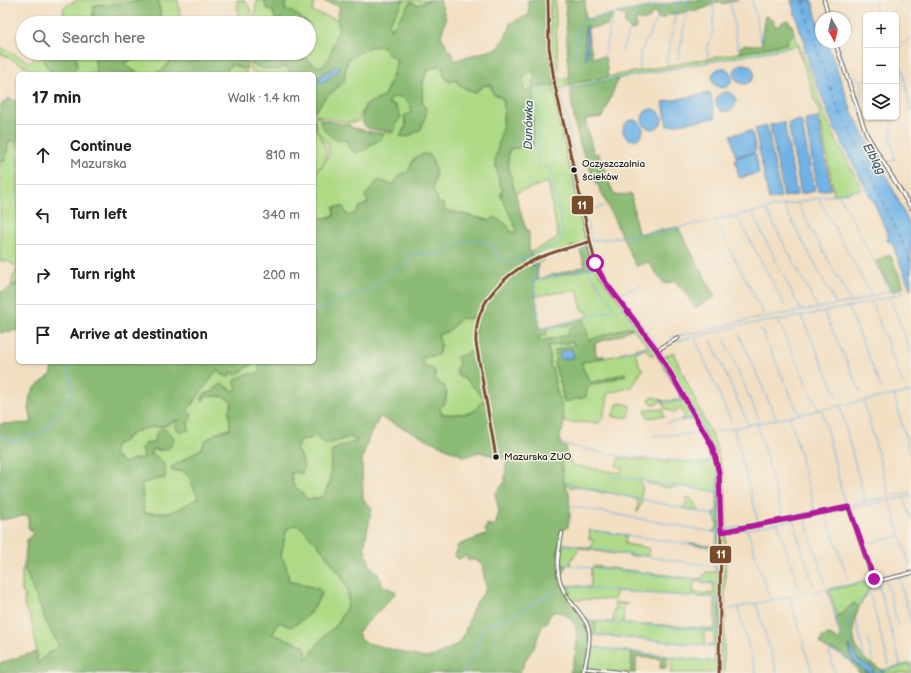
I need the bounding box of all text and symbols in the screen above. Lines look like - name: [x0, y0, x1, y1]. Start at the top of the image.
- north arrow: [815, 12, 851, 48]
- map controls: [863, 12, 899, 120]
- button: +: [863, 12, 899, 48]
- search box: [16, 16, 316, 60]
- icon: search: [30, 27, 52, 49]
- text: Search here: [62, 29, 145, 48]
- button: −: [863, 48, 899, 84]
- button: layers: [863, 84, 899, 120]
- text: 17 min: [32, 88, 81, 108]
- text: Walk · 1.4 km: [228, 90, 300, 106]
- water label: Dunówka: [521, 100, 537, 150]
- text: Continue: [70, 137, 132, 156]
- water label: Elbląg: [859, 141, 889, 178]
- icon: ahead: [32, 144, 54, 166]
- text: 810 m: [265, 147, 300, 163]
- text: Mazurska: [70, 156, 127, 172]
- place label: Oczyszczalnia ścieków: [582, 158, 645, 183]
- marker: Oczyszczalnia ścieków: [569, 165, 579, 175]
- line badge: 11: [571, 195, 594, 215]
- text: 11: [577, 199, 587, 212]
- icon: left: [32, 204, 54, 226]
- text: Turn left: [70, 205, 127, 224]
- text: 340 m: [262, 207, 300, 223]
- route start: [586, 254, 604, 272]
- icon: right: [32, 264, 54, 286]
- text: Turn right: [70, 265, 135, 284]
- text: 200 m: [263, 267, 300, 283]
- icon: arrive: [32, 324, 54, 346]
- text: Arrive at destination: [70, 325, 208, 344]
- place label: Mazurska ZUO: [504, 451, 572, 463]
- marker: Mazurska ZUO: [491, 452, 501, 462]
- line badge: 11: [709, 545, 732, 564]
- text: 11: [716, 548, 726, 561]
- route end: [865, 570, 883, 588]

